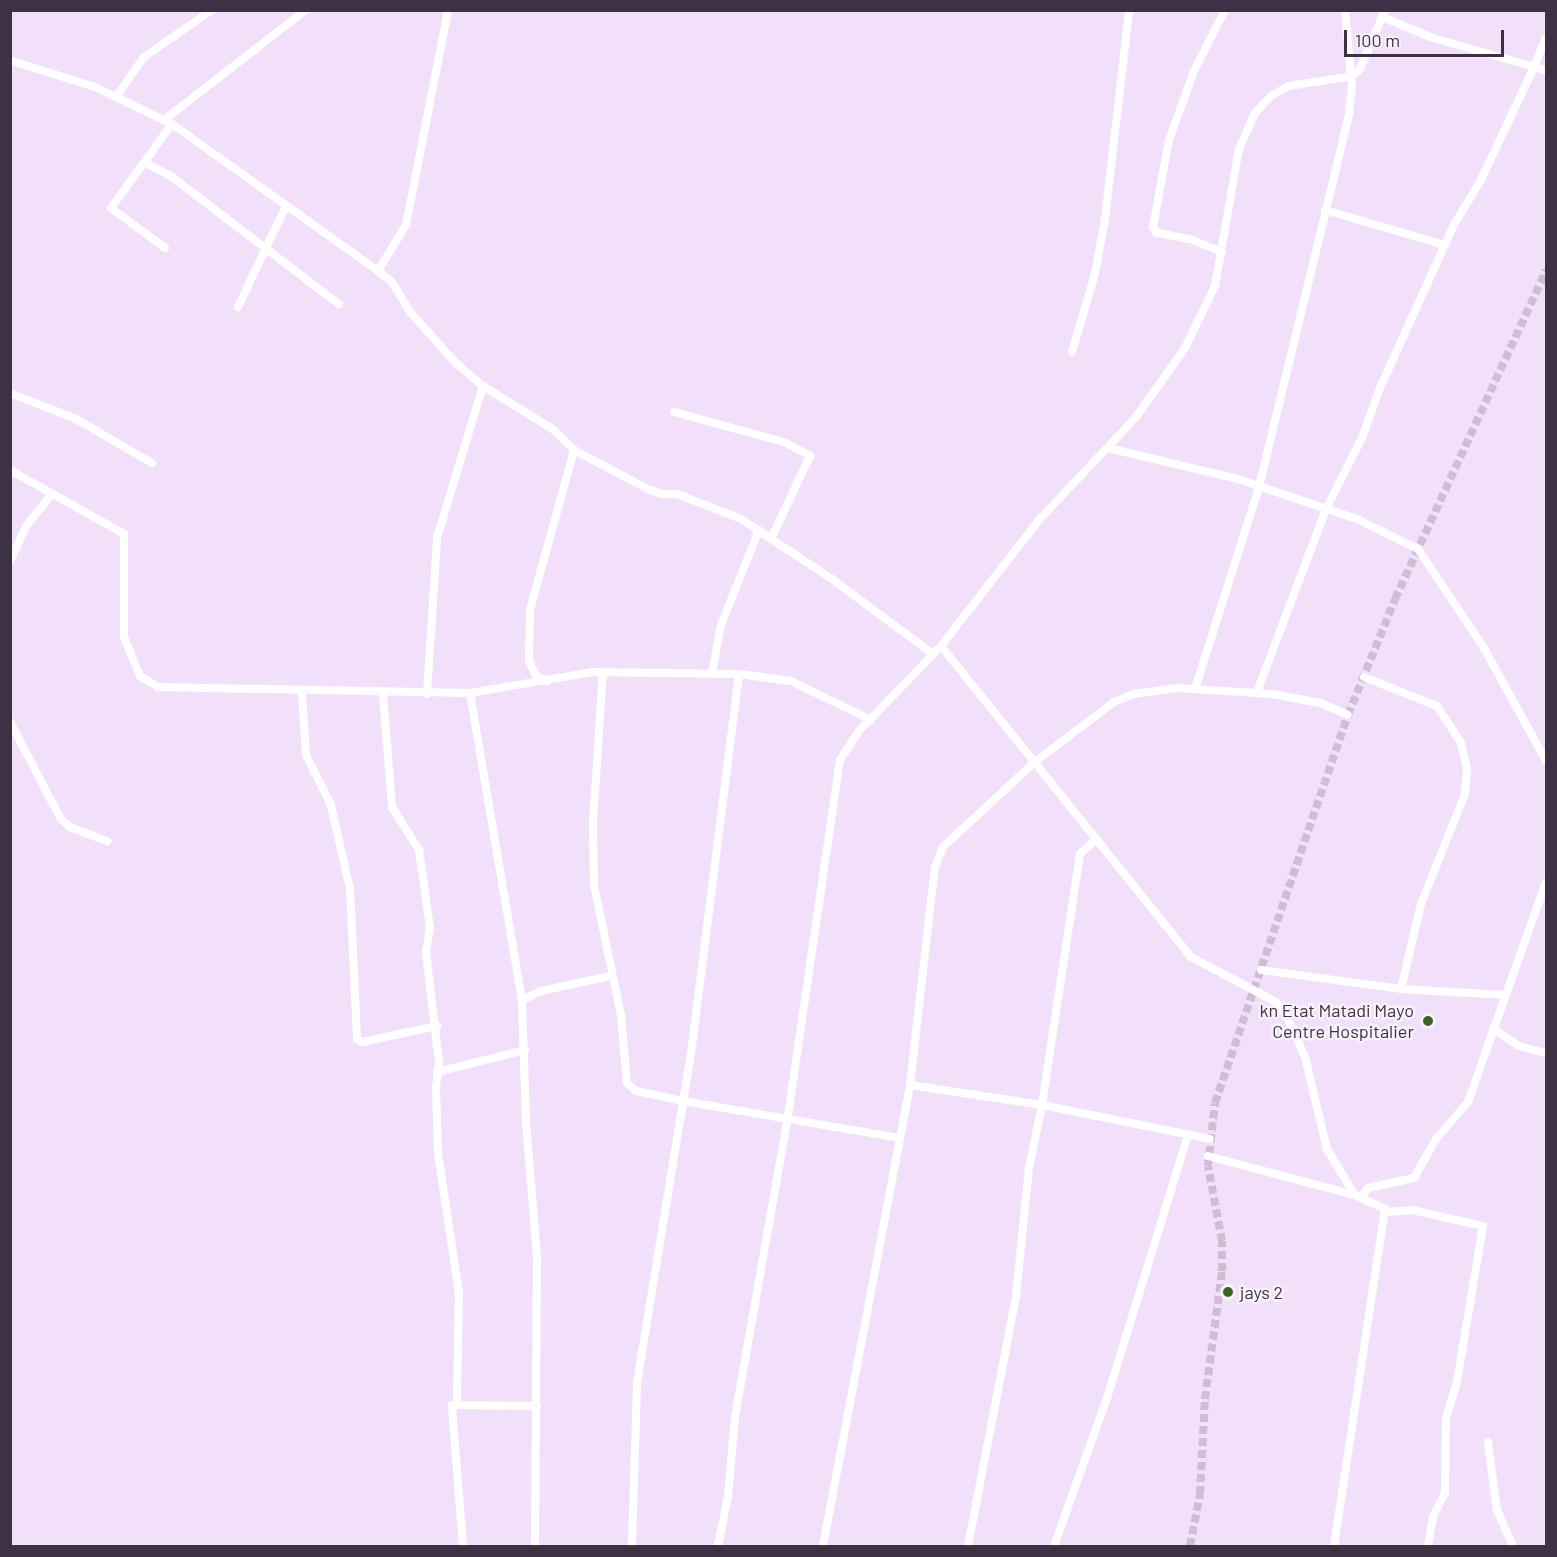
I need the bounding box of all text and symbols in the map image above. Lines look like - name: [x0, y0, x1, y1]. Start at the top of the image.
- scale bar: [1347, 18, 1508, 56]
- text: 100 m: [1355, 29, 1400, 51]
- place label: kn Etat Matadi Mayo Centre Hospitalier: [1259, 1000, 1414, 1042]
- marker: kn Etat Matadi Mayo Centre Hospitalier: [1419, 1012, 1437, 1030]
- place label: jays 2: [1240, 1281, 1283, 1303]
- marker: jays 2: [1221, 1285, 1235, 1299]

